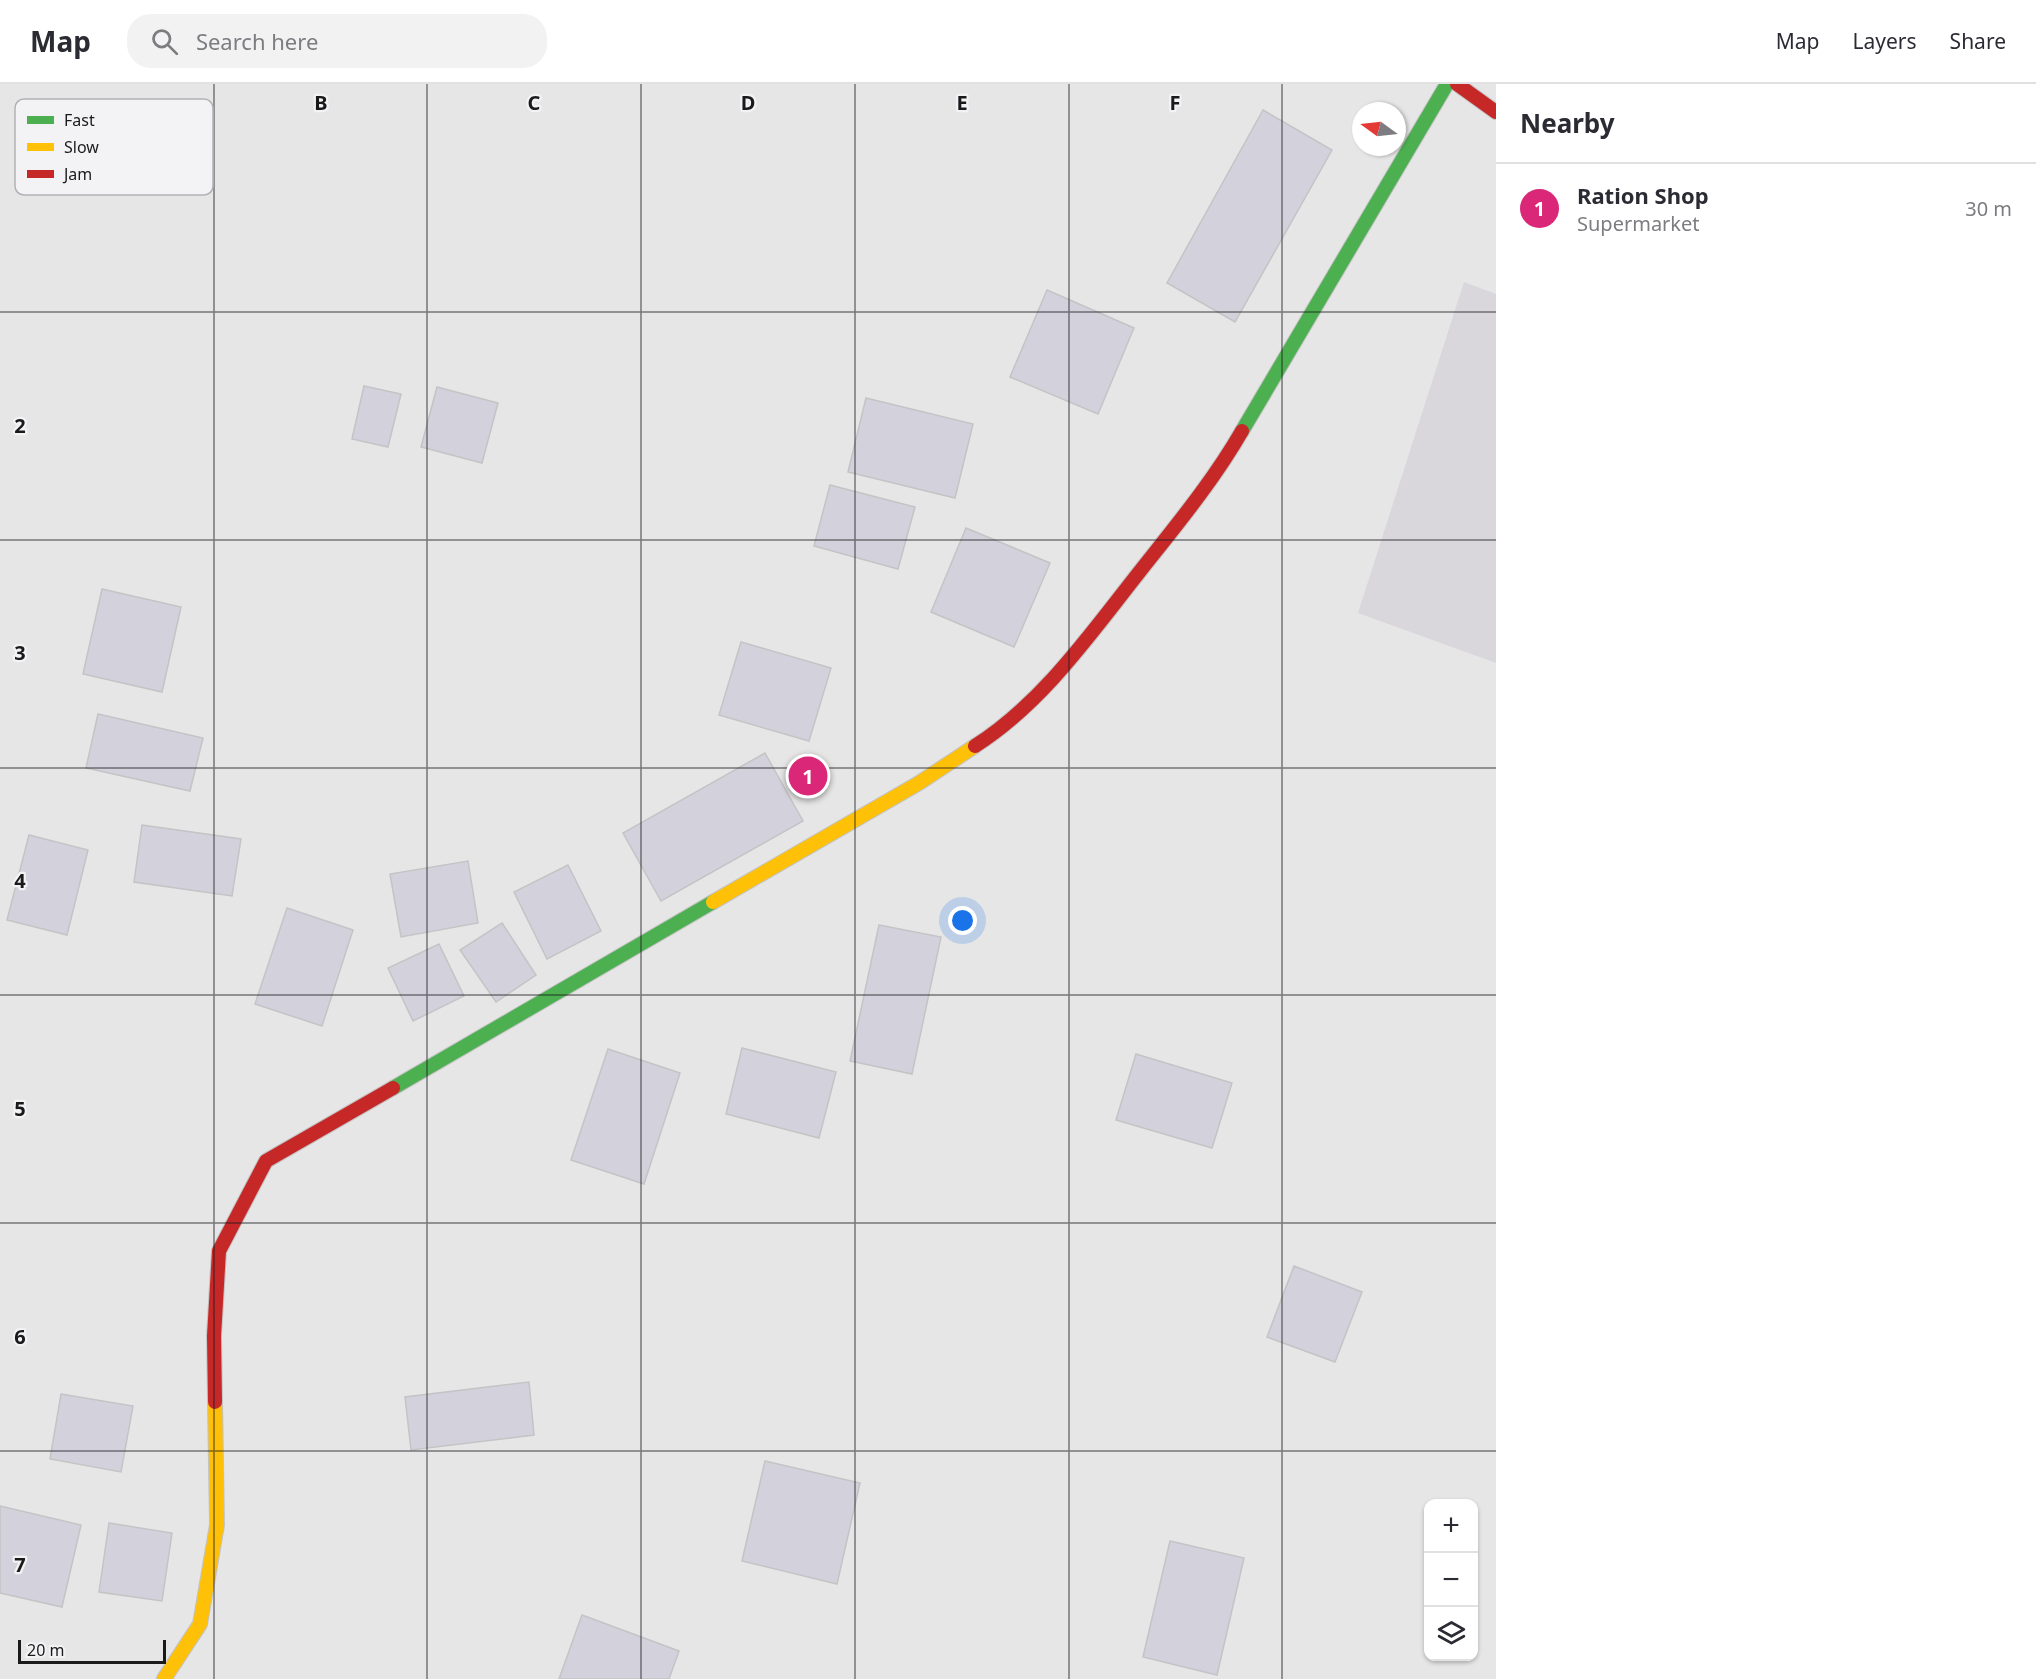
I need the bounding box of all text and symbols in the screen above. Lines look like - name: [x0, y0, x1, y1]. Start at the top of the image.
- search box: [127, 14, 547, 68]
- text: Map: [30, 22, 91, 60]
- icon: search: [148, 25, 181, 58]
- text: Search here: [196, 26, 318, 56]
- text: Map: [1776, 27, 1820, 55]
- text: Layers: [1853, 27, 1917, 55]
- text: Share: [1950, 27, 2006, 55]
- text: B: [314, 89, 328, 116]
- text: C: [528, 89, 541, 116]
- text: D: [741, 89, 755, 116]
- text: E: [956, 89, 968, 116]
- text: F: [1170, 89, 1180, 116]
- legend: [15, 99, 213, 195]
- north arrow: [1352, 102, 1406, 156]
- text: Nearby: [1520, 105, 1615, 141]
- text: Fast: [64, 109, 95, 131]
- text: Slow: [64, 136, 99, 158]
- text: Jam: [62, 163, 92, 185]
- text: Ration Shop: [1577, 180, 1709, 210]
- text: 1: [1534, 195, 1545, 222]
- text: 30 m: [1965, 195, 2012, 222]
- text: Supermarket: [1577, 210, 1700, 237]
- text: 2: [14, 412, 26, 439]
- text: 3: [14, 639, 26, 666]
- pin: 1: [788, 754, 828, 798]
- text: 4: [14, 867, 26, 894]
- your location: [948, 906, 977, 935]
- text: 5: [14, 1095, 26, 1122]
- text: 6: [14, 1323, 26, 1350]
- map controls: [1424, 1499, 1478, 1661]
- button: +: [1424, 1499, 1478, 1553]
- text: 7: [14, 1551, 26, 1578]
- button: −: [1424, 1553, 1478, 1607]
- button: layers: [1424, 1607, 1478, 1661]
- scale bar: [18, 1637, 166, 1664]
- text: 20 m: [27, 1639, 64, 1661]

